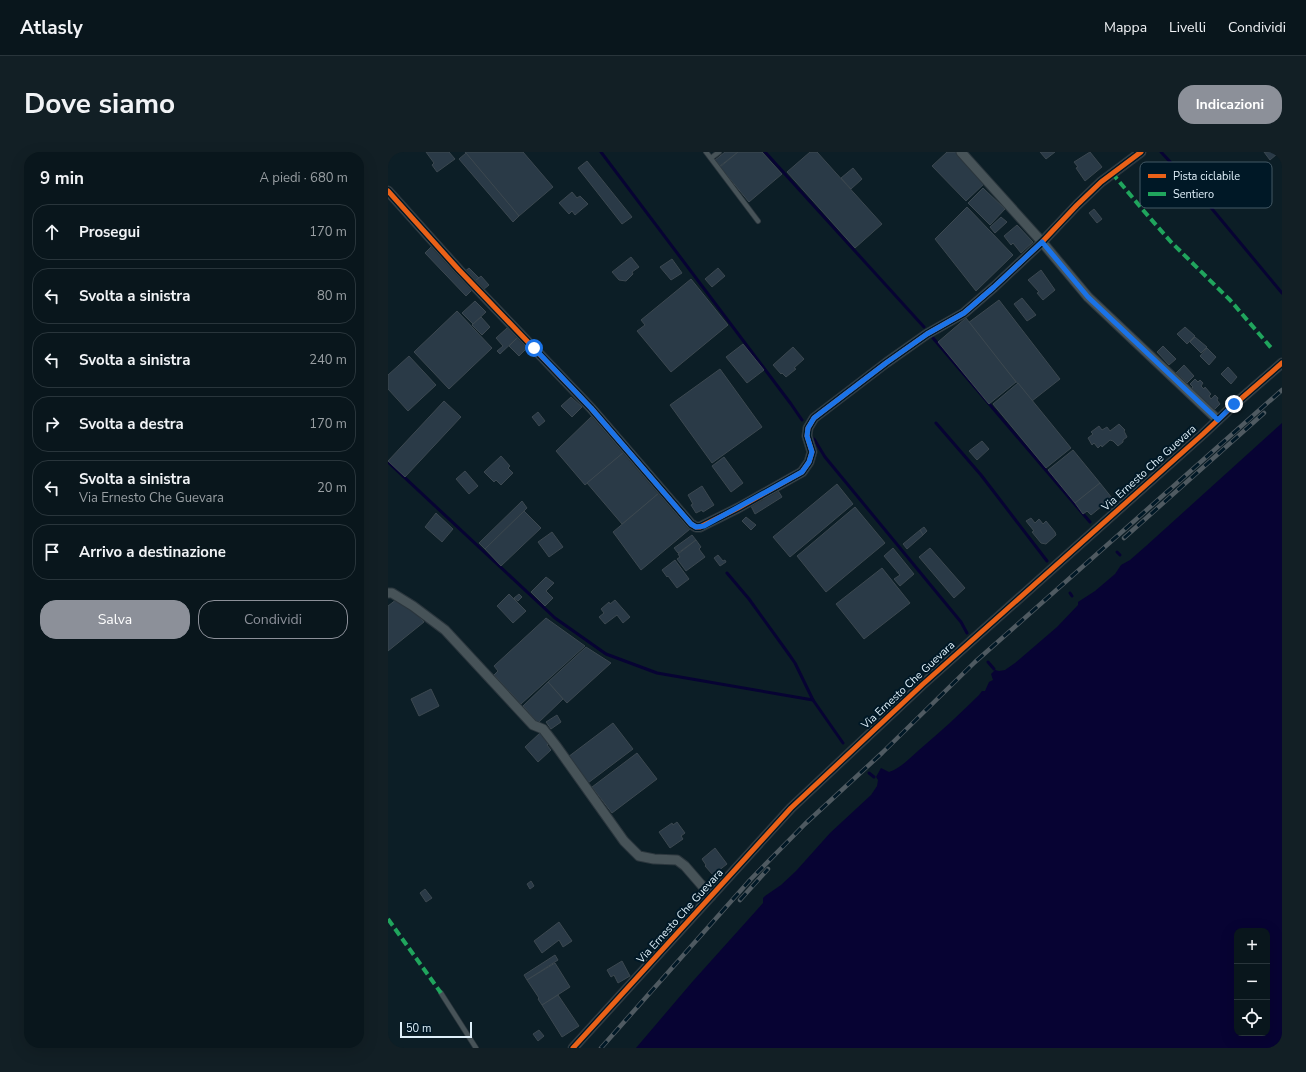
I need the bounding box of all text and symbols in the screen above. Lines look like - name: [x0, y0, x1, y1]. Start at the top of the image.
- text: Atlasly: [20, 15, 83, 41]
- text: Mappa: [1104, 18, 1147, 37]
- text: Livelli: [1169, 18, 1206, 37]
- text: Condividi: [1228, 18, 1286, 37]
- text: Dove siamo: [24, 85, 175, 123]
- button: Indicazioni: [1178, 85, 1282, 124]
- legend: [1140, 162, 1272, 208]
- text: 9 min: [40, 167, 84, 190]
- text: A piedi · 680 m: [260, 169, 348, 187]
- text: Pista ciclabile: [1173, 169, 1240, 184]
- text: Sentiero: [1173, 187, 1214, 202]
- icon: ahead: [41, 221, 63, 243]
- text: Prosegui: [79, 222, 140, 242]
- text: 170 m: [309, 223, 347, 241]
- icon: left: [41, 285, 63, 307]
- text: Svolta a sinistra: [79, 286, 190, 306]
- text: 80 m: [317, 287, 347, 305]
- route start: [525, 339, 543, 357]
- icon: left: [41, 349, 63, 371]
- text: Svolta a sinistra: [79, 350, 190, 370]
- text: 240 m: [309, 351, 347, 369]
- route end: [1225, 395, 1243, 413]
- icon: right: [41, 413, 63, 435]
- text: Svolta a destra: [79, 414, 184, 434]
- text: 170 m: [309, 415, 347, 433]
- street label: Via Ernesto Che Guevara: [1098, 421, 1200, 515]
- text: Svolta a sinistra: [79, 469, 190, 489]
- icon: left: [41, 477, 63, 499]
- text: 20 m: [317, 479, 347, 497]
- text: Via Ernesto Che Guevara: [79, 489, 224, 507]
- icon: arrive: [41, 541, 63, 563]
- text: Arrivo a destinazione: [79, 542, 226, 562]
- button: Salva: [40, 600, 190, 639]
- button: Condividi: [198, 600, 348, 639]
- street label: Via Ernesto Che Guevara: [857, 638, 958, 733]
- street label: Via Ernesto Che Guevara: [633, 865, 727, 967]
- map controls: [1234, 928, 1270, 1036]
- button: +: [1234, 928, 1270, 964]
- button: −: [1234, 964, 1270, 1000]
- button: locate: [1234, 1000, 1270, 1036]
- scale bar: [400, 1020, 472, 1039]
- text: 50 m: [406, 1021, 431, 1036]

